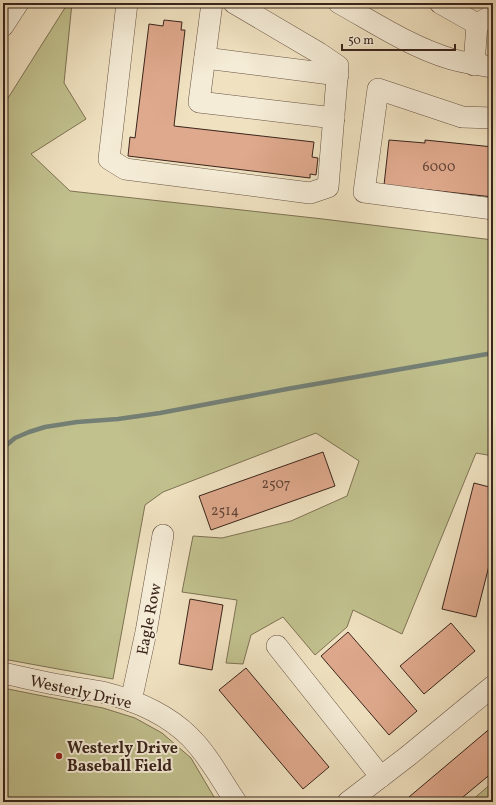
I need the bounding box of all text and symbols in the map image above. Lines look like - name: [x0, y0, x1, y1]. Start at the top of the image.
- scale bar: [342, 26, 455, 52]
- text: 50 m: [348, 33, 374, 49]
- house number: 6000: [423, 158, 455, 177]
- house number: 2507: [261, 475, 291, 494]
- house number: 2514: [211, 502, 239, 521]
- street label: Eagle Row: [132, 581, 168, 657]
- street label: Westerly Drive: [27, 671, 134, 715]
- place label: Westerly Drive Baseball Field: [67, 738, 178, 778]
- marker: Westerly Drive Baseball Field: [54, 751, 64, 761]

